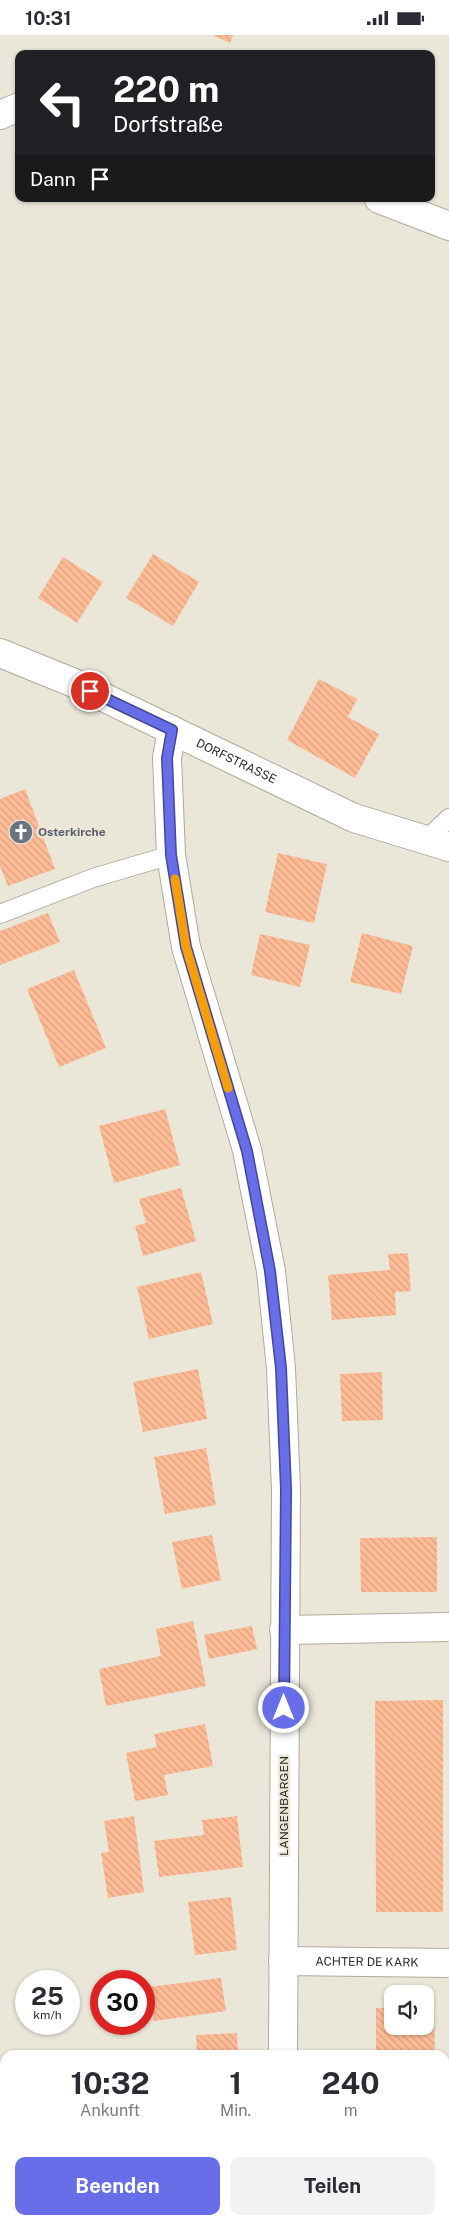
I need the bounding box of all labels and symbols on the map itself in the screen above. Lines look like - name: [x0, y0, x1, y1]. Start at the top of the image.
- pin: [69, 670, 111, 712]
- street label: DORFSTRASSE: [194, 736, 279, 787]
- church icon: Osterkirche: [8, 819, 34, 845]
- place label: Osterkirche: [38, 825, 106, 839]
- position arrow: [257, 1681, 309, 1733]
- street label: LANGENBARGEN: [277, 1756, 291, 1856]
- street label: ACHTER DE KARK: [315, 1954, 419, 1970]
- speed limit sign: 30: [90, 1970, 155, 2035]

